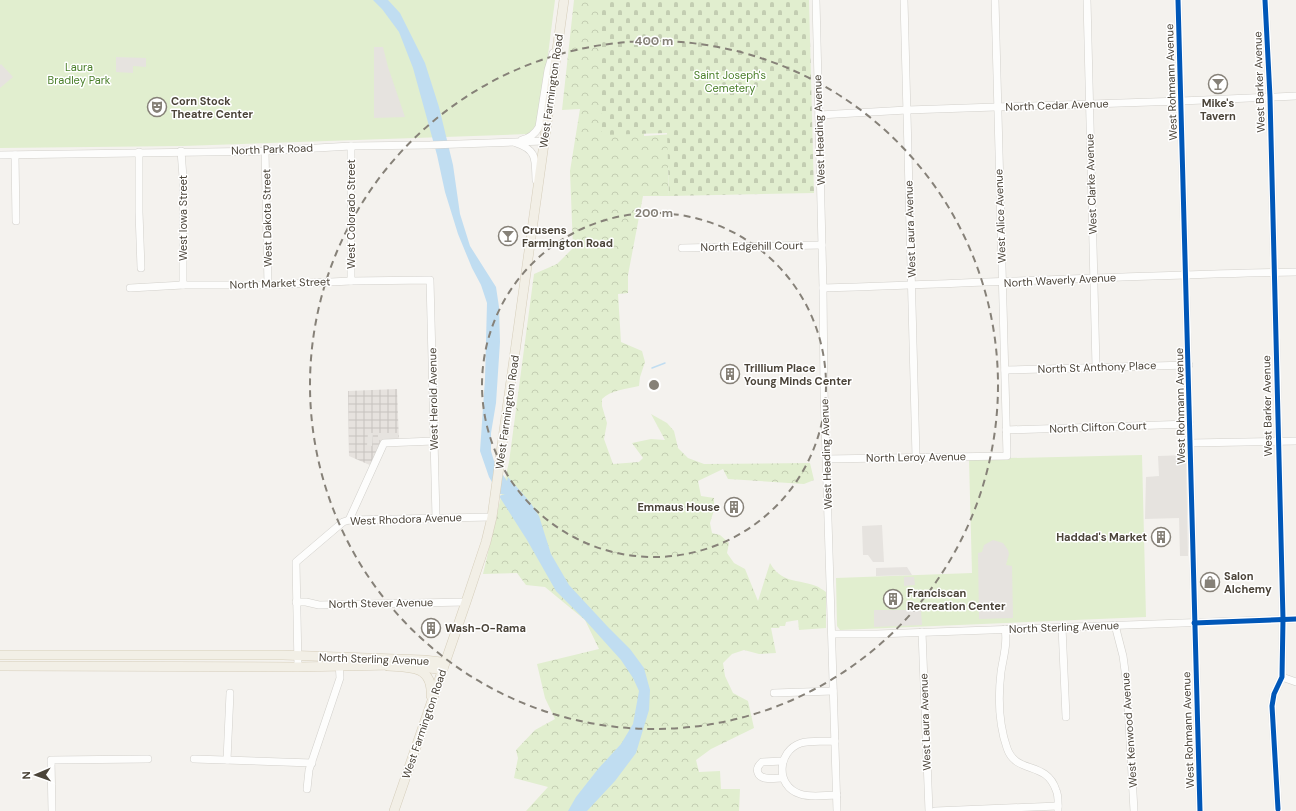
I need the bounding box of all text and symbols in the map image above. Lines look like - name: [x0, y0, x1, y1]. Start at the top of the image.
- street label: West Rohmann Avenue: [1162, 23, 1180, 141]
- street label: West Barker Avenue: [1250, 31, 1268, 133]
- street label: West Farmington Road: [536, 33, 566, 149]
- text: 400 m: [635, 33, 673, 49]
- park label: Laura Bradley Park: [48, 60, 111, 87]
- park label: Saint Joseph's Cemetery: [694, 68, 766, 95]
- bar icon: Mike's Tavern: [1207, 73, 1229, 95]
- street label: West Heading Avenue: [810, 74, 828, 186]
- place label: Corn Stock Theatre Center: [171, 94, 254, 121]
- theatre icon: Corn Stock Theatre Center: [146, 96, 168, 118]
- street label: North Cedar Avenue: [1005, 96, 1109, 114]
- place label: Mike's Tavern: [1200, 96, 1236, 123]
- street label: West Clarke Avenue: [1082, 133, 1100, 235]
- street label: North Park Road: [231, 141, 313, 157]
- street label: West Colorado Street: [344, 159, 358, 269]
- street label: West Dakota Street: [259, 169, 275, 267]
- street label: West Alice Avenue: [991, 169, 1009, 263]
- street label: West Iowa Street: [176, 175, 190, 261]
- street label: West Laura Avenue: [901, 180, 919, 278]
- text: 200 m: [635, 205, 673, 221]
- place label: Crusens Farmington Road: [522, 223, 613, 250]
- bar icon: Crusens Farmington Road: [497, 225, 519, 247]
- street label: North Edgehill Court: [700, 238, 804, 254]
- street label: North Waverly Avenue: [1004, 270, 1116, 290]
- street label: North Market Street: [229, 274, 331, 292]
- street label: West Herold Avenue: [425, 348, 441, 450]
- street label: West Rohmann Avenue: [1172, 348, 1188, 464]
- street label: West Farmington Road: [492, 354, 522, 470]
- street label: West Barker Avenue: [1259, 355, 1275, 457]
- street label: North St Anthony Place: [1037, 358, 1157, 376]
- place label: Trillium Place Young Minds Center: [744, 361, 852, 388]
- building icon: Trillium Place Young Minds Center: [719, 363, 741, 385]
- centre of rings: [647, 378, 661, 392]
- street label: West Heading Avenue: [817, 398, 835, 510]
- street label: North Clifton Court: [1049, 418, 1147, 436]
- street label: North Leroy Avenue: [866, 449, 966, 465]
- building icon: Emmaus House: [723, 496, 745, 518]
- place label: Emmaus House: [637, 500, 720, 514]
- street label: West Rhodora Avenue: [350, 510, 462, 528]
- building icon: Haddad's Market: [1150, 526, 1172, 548]
- place label: Haddad's Market: [1056, 530, 1147, 544]
- place label: Salon Alchemy: [1224, 569, 1272, 596]
- shop icon: Salon Alchemy: [1199, 571, 1221, 593]
- place label: Franciscan Recreation Center: [907, 586, 1006, 613]
- building icon: Franciscan Recreation Center: [882, 588, 904, 610]
- street label: North Stever Avenue: [329, 595, 433, 611]
- building icon: Wash-O-Rama: [420, 617, 442, 639]
- street label: North Sterling Avenue: [1009, 618, 1119, 636]
- place label: Wash-O-Rama: [445, 621, 526, 635]
- street label: North Sterling Avenue: [319, 650, 429, 668]
- street label: West Farmington Road: [399, 667, 449, 781]
- street label: West Rohmann Avenue: [1179, 671, 1197, 789]
- street label: West Kenwood Avenue: [1118, 672, 1140, 788]
- street label: West Laura Avenue: [916, 673, 934, 771]
- north arrow: [16, 755, 56, 795]
- text: N: [19, 771, 33, 780]

